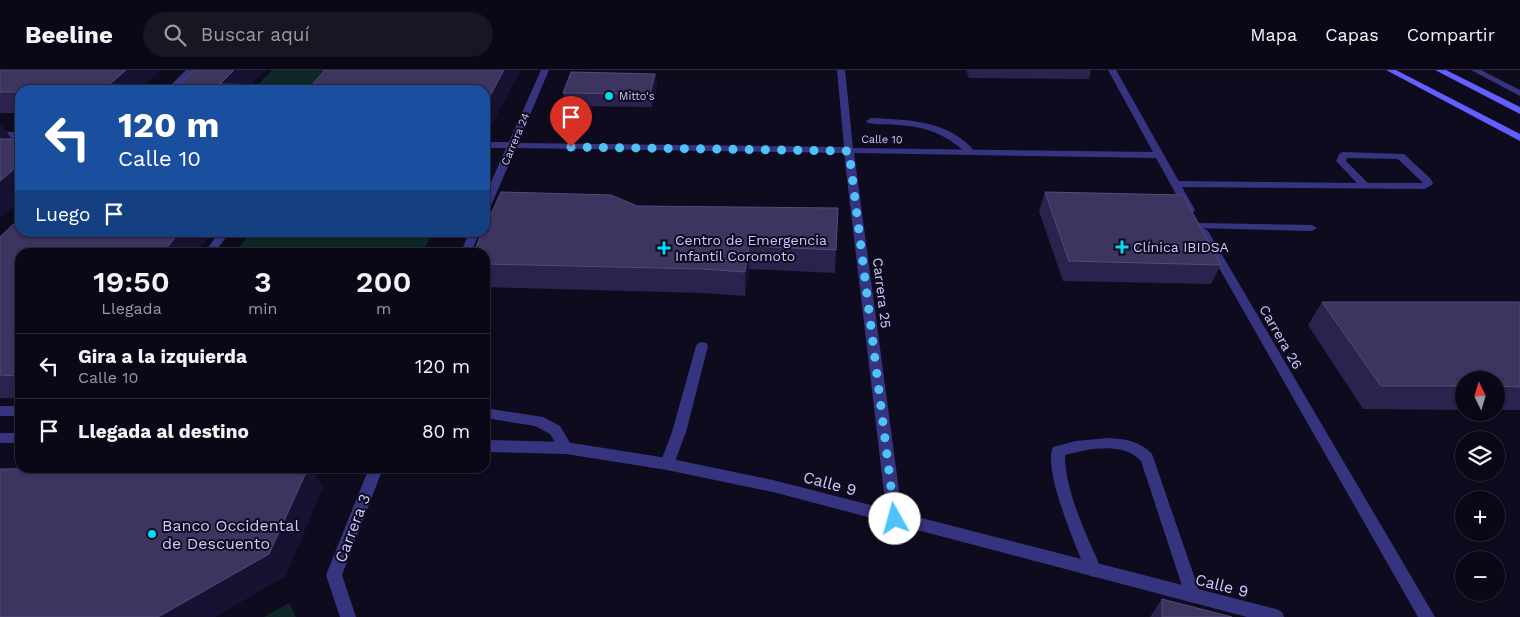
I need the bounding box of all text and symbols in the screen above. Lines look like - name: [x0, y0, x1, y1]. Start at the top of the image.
- search box: [143, 12, 493, 57]
- text: Beeline: [25, 21, 113, 49]
- icon: search: [161, 21, 189, 49]
- text: Buscar aquí: [201, 23, 310, 46]
- text: Mapa: [1250, 24, 1297, 45]
- text: Capas: [1325, 24, 1379, 45]
- text: Compartir: [1407, 24, 1495, 45]
- marker: Mitto's: [603, 90, 615, 102]
- place label: Mitto's: [619, 90, 655, 103]
- pin: [550, 96, 592, 147]
- icon: arrive: [557, 103, 585, 131]
- text: 120 m: [118, 104, 219, 146]
- icon: left: [35, 105, 100, 170]
- street label: Carrera 24: [499, 111, 532, 167]
- street label: Calle 10: [861, 133, 903, 146]
- text: Calle 10: [118, 146, 201, 171]
- icon: arrive: [100, 200, 128, 228]
- text: Luego: [35, 203, 90, 226]
- place label: Centro de Emergencia Infantil Coromoto: [675, 232, 827, 264]
- place label: Clínica IBIDSA: [1133, 239, 1229, 255]
- marker: Clínica IBIDSA: [1115, 240, 1129, 254]
- marker: Centro de Emergencia Infantil Coromoto: [657, 241, 671, 255]
- street label: Carrera 25: [870, 257, 894, 329]
- text: 19:50: [93, 264, 170, 299]
- text: 3: [254, 264, 272, 299]
- text: 200: [356, 264, 412, 299]
- text: Llegada: [101, 299, 162, 318]
- text: min: [248, 299, 278, 318]
- text: m: [376, 299, 391, 318]
- street label: Carrera 26: [1256, 302, 1306, 372]
- text: Gira a la izquierda: [78, 345, 247, 368]
- icon: left: [35, 352, 63, 380]
- text: 120 m: [415, 355, 470, 378]
- text: Calle 10: [78, 368, 138, 387]
- north arrow: [1455, 371, 1505, 421]
- map controls: [1455, 371, 1505, 601]
- icon: arrive: [35, 417, 63, 445]
- text: Llegada al destino: [78, 420, 249, 443]
- text: 80 m: [422, 420, 470, 443]
- button: layers: [1455, 431, 1505, 481]
- street label: Calle 9: [801, 467, 859, 500]
- street label: Carrera 3: [331, 491, 374, 565]
- button: +: [1455, 491, 1505, 541]
- position arrow: [868, 492, 920, 544]
- place label: Banco Occidental de Descuento: [162, 516, 299, 553]
- marker: Banco Occidental de Descuento: [146, 528, 158, 540]
- button: −: [1455, 551, 1505, 601]
- street label: Calle 9: [1193, 570, 1251, 601]

